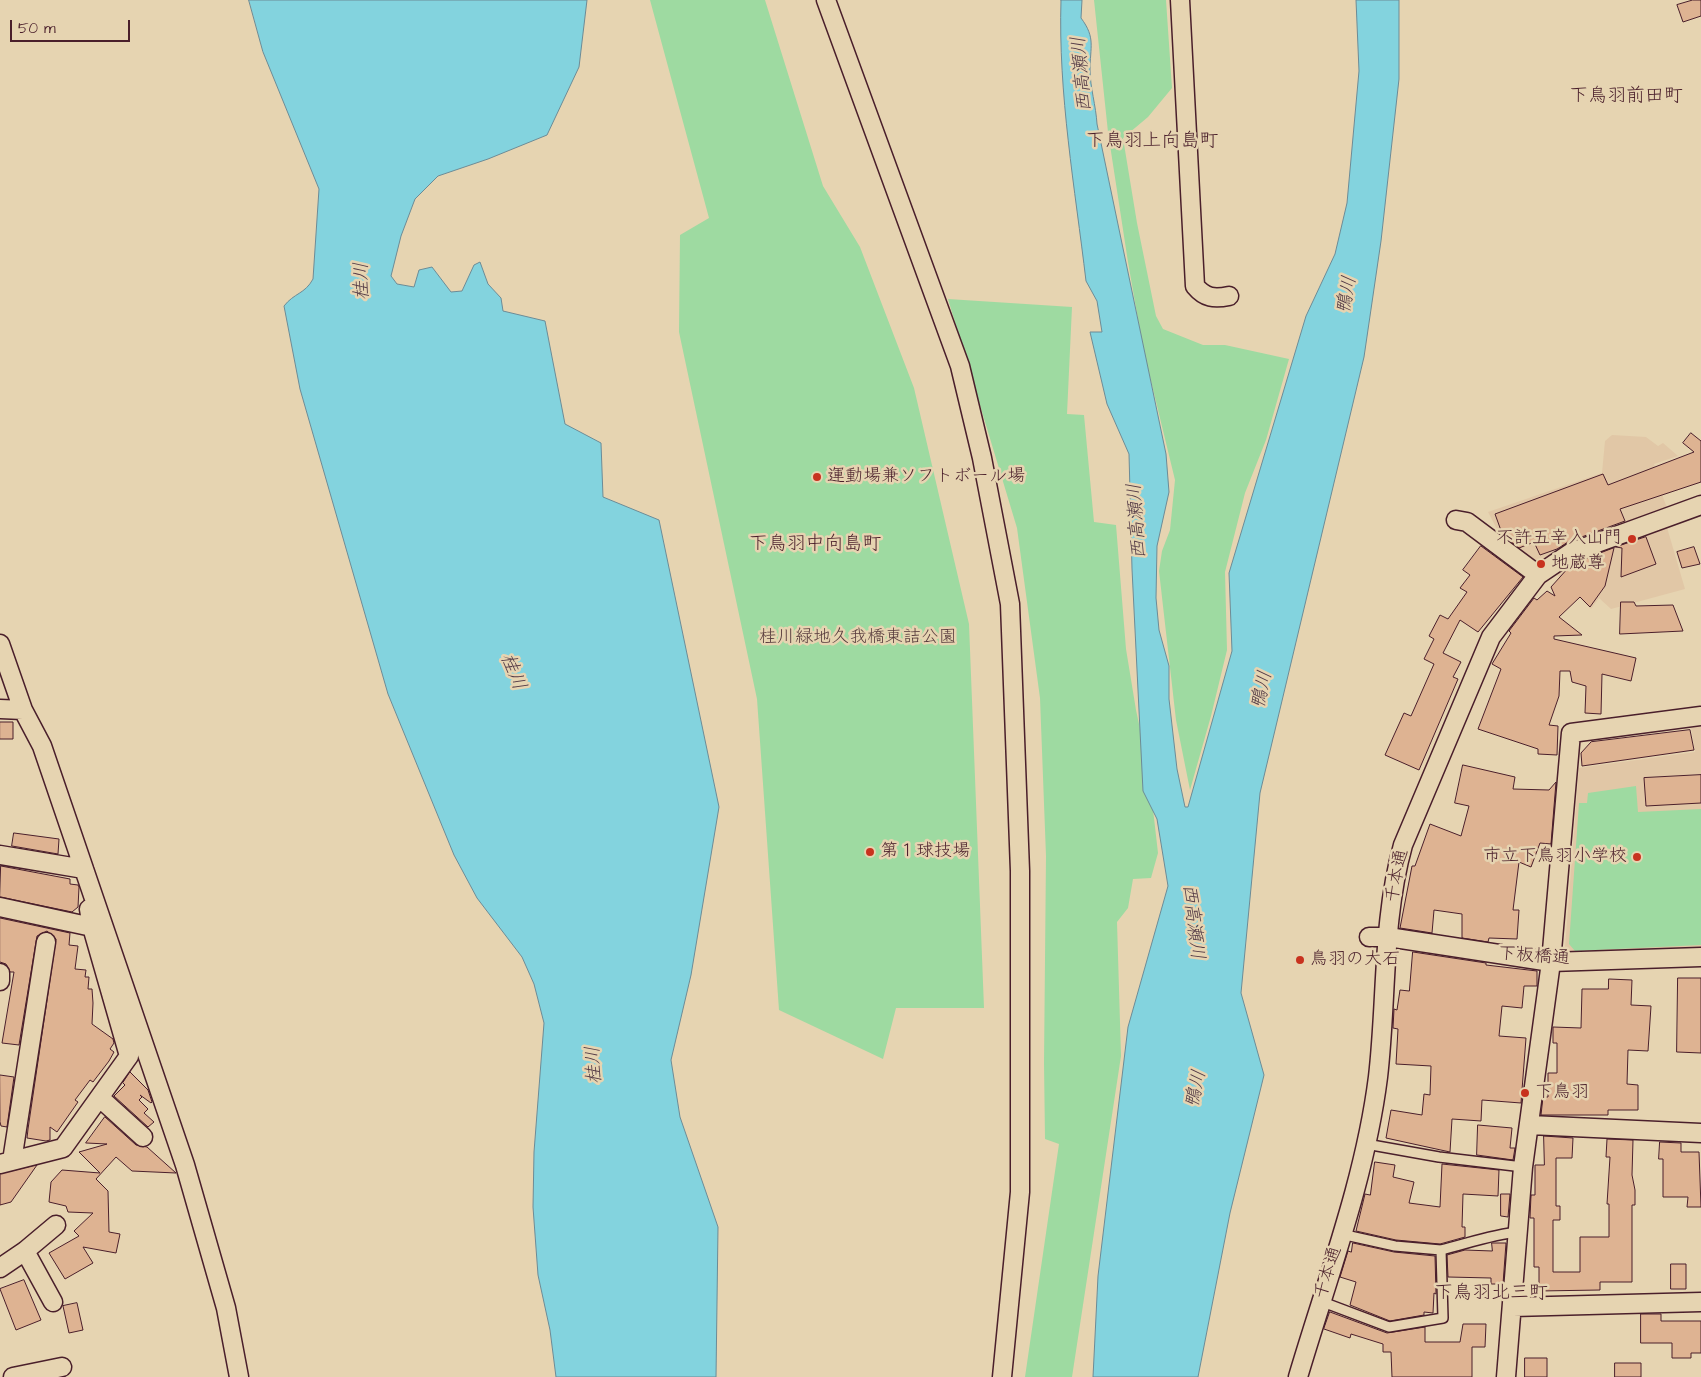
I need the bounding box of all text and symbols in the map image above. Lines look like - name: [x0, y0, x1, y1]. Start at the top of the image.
- scale bar: [12, 10, 132, 42]
- text: 50 m: [18, 18, 56, 39]
- water label: 西高瀬川: [1068, 35, 1098, 113]
- district label: 下鳥羽前田町: [1569, 86, 1683, 108]
- district label: 下鳥羽上向島町: [1086, 131, 1218, 153]
- water label: 桂川: [351, 262, 375, 300]
- water label: 鴨川: [1333, 274, 1363, 316]
- place label: 運動場兼ソフトボール場: [827, 466, 1025, 488]
- marker: 運動場兼ソフトボール場: [811, 471, 823, 483]
- water label: 西高瀬川: [1124, 482, 1152, 560]
- place label: 不許五辛入山門: [1496, 528, 1622, 550]
- marker: 不許五辛入山門: [1626, 533, 1638, 545]
- district label: 下鳥羽中向島町: [749, 534, 881, 556]
- place label: 地蔵尊: [1551, 553, 1605, 575]
- marker: 地蔵尊: [1535, 558, 1547, 570]
- park label: 桂川緑地久我橋東詰公園: [759, 627, 957, 649]
- water label: 桂川: [494, 650, 530, 694]
- water label: 鴨川: [1248, 669, 1278, 711]
- place label: 第１球技場: [880, 841, 970, 863]
- marker: 第１球技場: [864, 846, 876, 858]
- place label: 市立下鳥羽小学校: [1483, 846, 1627, 868]
- street label: 千本通: [1382, 847, 1414, 905]
- marker: 市立下鳥羽小学校: [1631, 851, 1643, 863]
- water label: 西高瀬川: [1176, 883, 1208, 961]
- street label: 下板橋通: [1497, 944, 1571, 970]
- place label: 鳥羽の大石: [1310, 949, 1400, 971]
- marker: 鳥羽の大石: [1294, 954, 1306, 966]
- water label: 桂川: [583, 1045, 607, 1085]
- water label: 鴨川: [1182, 1068, 1212, 1110]
- place label: 下鳥羽: [1535, 1082, 1589, 1104]
- marker: 下鳥羽: [1519, 1087, 1531, 1099]
- street label: 千本通: [1311, 1244, 1347, 1302]
- district label: 下鳥羽北三町: [1434, 1283, 1548, 1305]

